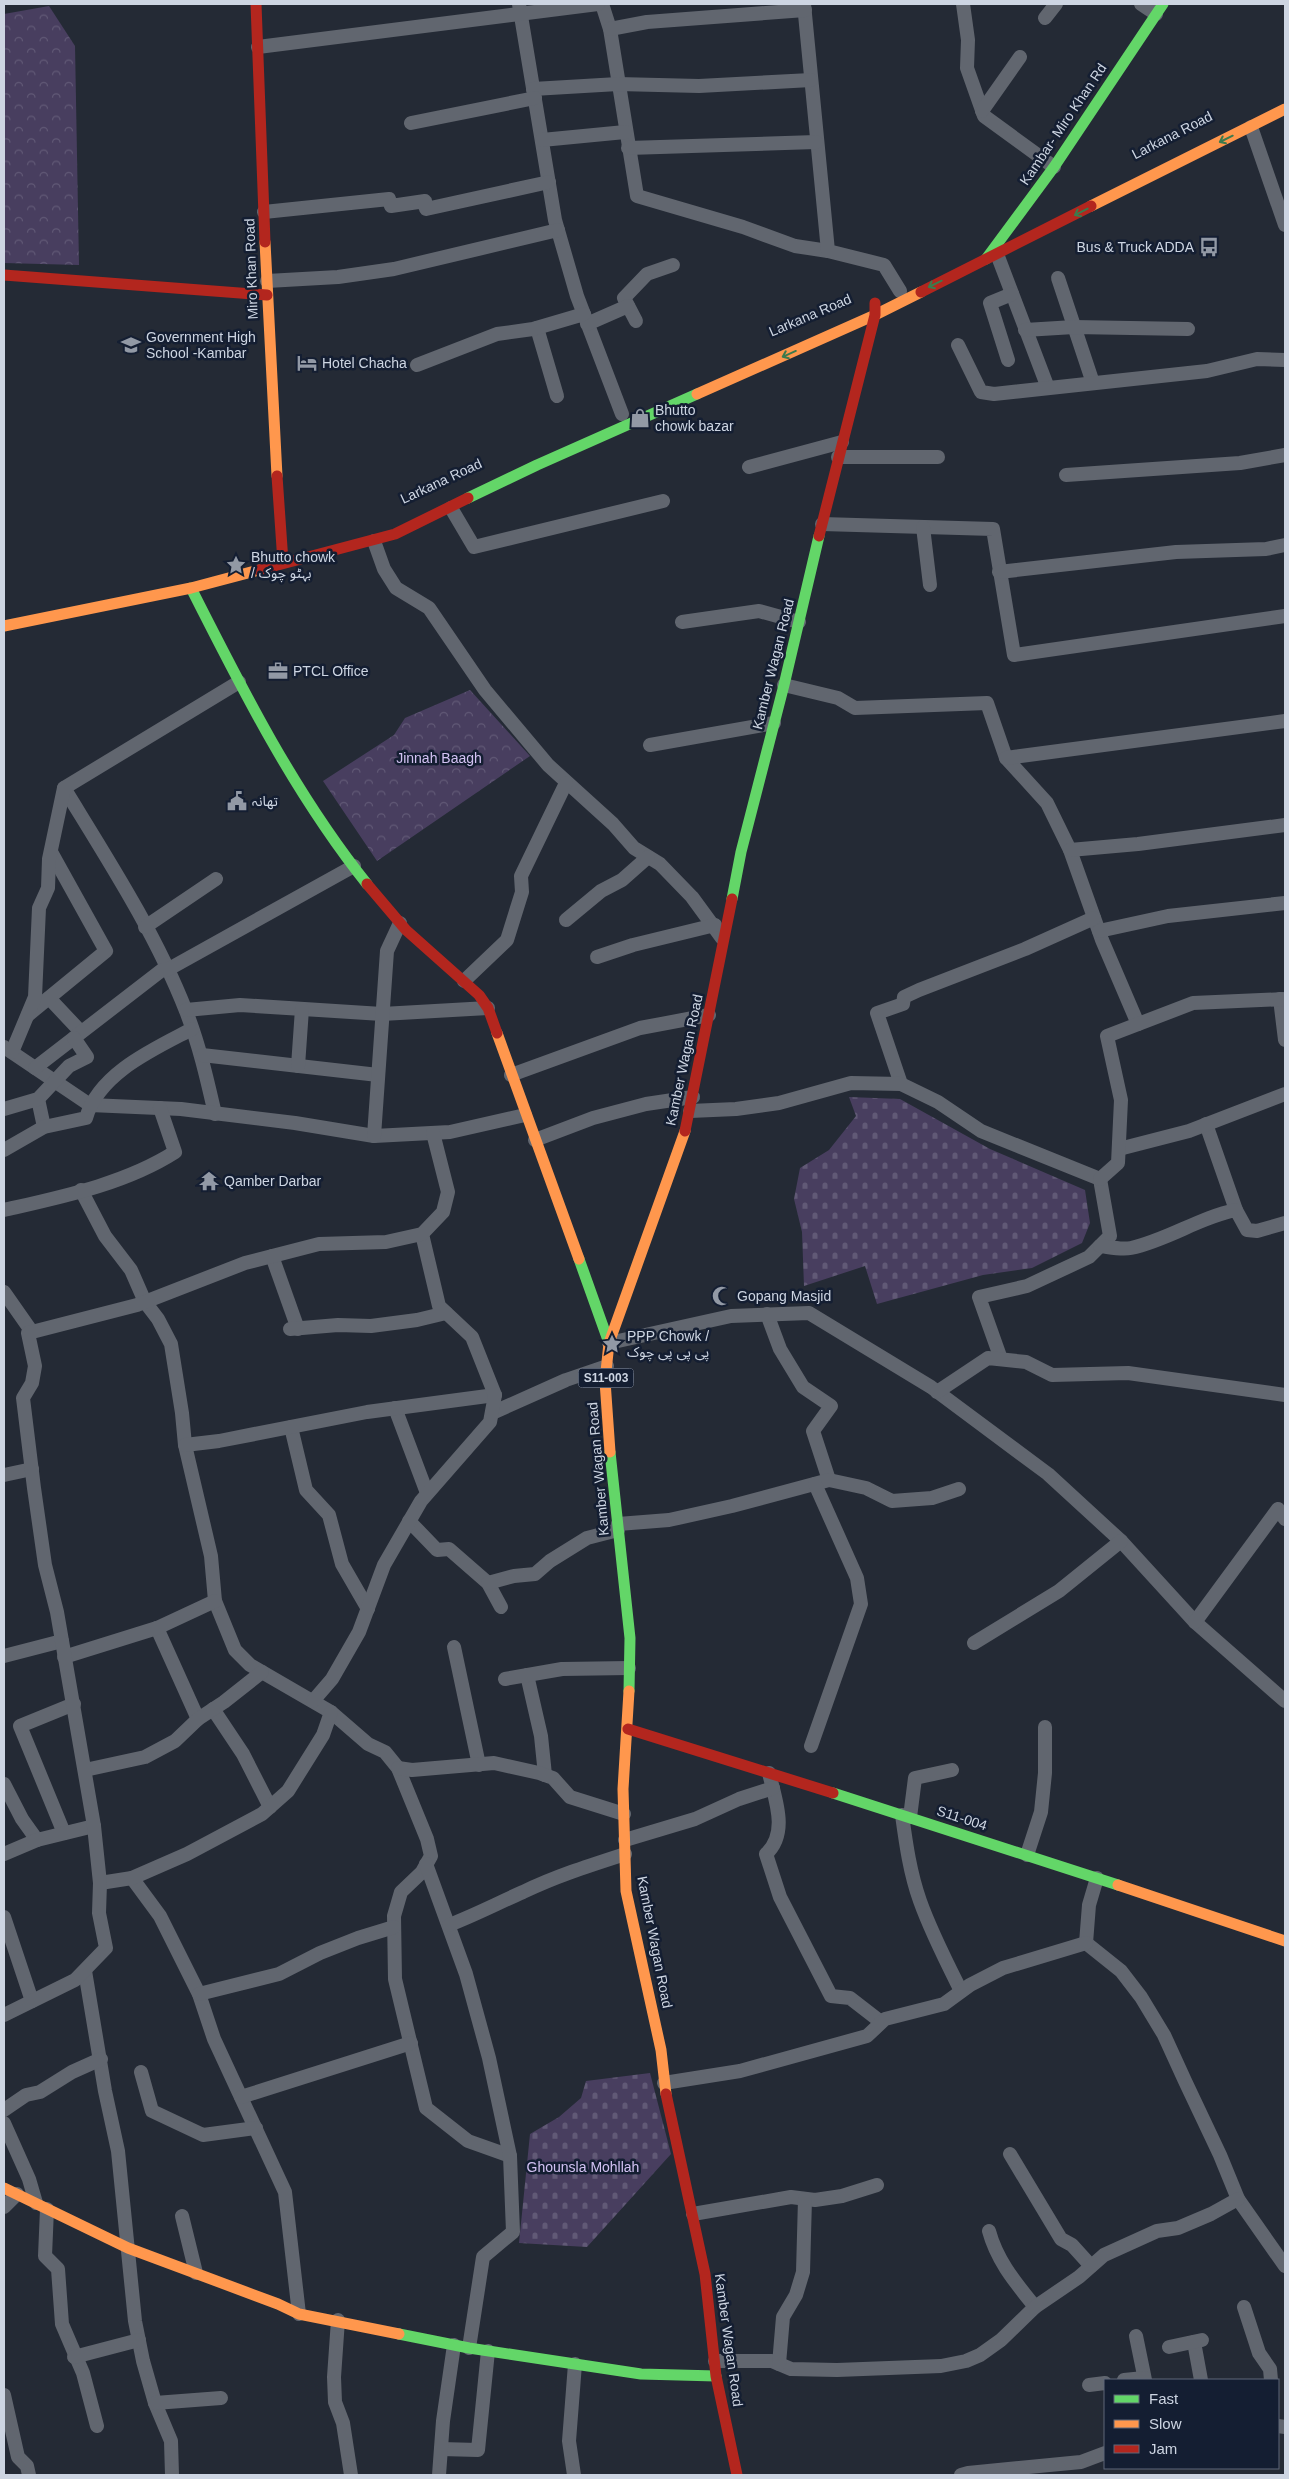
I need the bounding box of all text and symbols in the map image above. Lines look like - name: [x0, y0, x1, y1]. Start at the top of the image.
- street label: Kambar- Miro Khan Rd: [1016, 60, 1110, 188]
- street label: Larkana Road: [1129, 108, 1215, 162]
- one-way arrow: [1219, 135, 1234, 145]
- one-way arrow: [1074, 208, 1089, 217]
- street label: Miro Khan Road: [241, 218, 261, 320]
- bus stop icon: Bus & Truck ADDA: [1198, 236, 1220, 258]
- place label: Bus & Truck ADDA: [1077, 239, 1195, 255]
- one-way arrow: [928, 280, 943, 289]
- street label: Larkana Road: [766, 290, 854, 340]
- place label: Government High School -Kambar: [146, 329, 256, 361]
- school or university icon: Government High School -Kambar: [120, 334, 142, 356]
- one-way arrow: [782, 350, 797, 360]
- hotel icon: Hotel Chacha: [296, 352, 318, 374]
- place label: Hotel Chacha: [322, 355, 407, 371]
- place label: Bhutto chowk bazar: [655, 402, 734, 434]
- shop icon: Bhutto chowk bazar: [629, 407, 651, 429]
- street label: Larkana Road: [398, 455, 484, 507]
- place label: Bhutto chowk / بہٹو چوک: [251, 549, 336, 583]
- place icon: Bhutto chowk / بہٹو چوک: [225, 554, 247, 576]
- street label: Kamber Wagan Road: [749, 597, 797, 731]
- office icon: PTCL Office: [267, 660, 289, 682]
- place label: PTCL Office: [293, 663, 369, 679]
- park label: Jinnah Baagh: [396, 750, 482, 766]
- public building icon: تھانہ: [226, 790, 248, 812]
- place label: تھانہ: [252, 793, 278, 810]
- street label: Kamber Wagan Road: [662, 993, 706, 1127]
- temple icon: Qamber Darbar: [198, 1170, 220, 1192]
- place label: Qamber Darbar: [224, 1173, 322, 1189]
- mosque icon: Gopang Masjid: [711, 1285, 733, 1307]
- place label: Gopang Masjid: [737, 1288, 831, 1304]
- place label: PPP Chowk / پی پی پی چوک: [627, 1328, 709, 1362]
- place icon: PPP Chowk / پی پی پی چوک: [601, 1333, 623, 1355]
- road number: S11-003: [578, 1369, 634, 1388]
- street label: Kamber Wagan Road: [584, 1402, 612, 1536]
- street label: S11-004: [935, 1802, 989, 1834]
- street label: Kamber Wagan Road: [634, 1875, 676, 2009]
- park label: Ghounsla Mohllah: [527, 2159, 639, 2175]
- street label: Kamber Wagan Road: [712, 2272, 746, 2408]
- legend: [1104, 2379, 1279, 2469]
- text: Fast: [1149, 2390, 1179, 2407]
- text: Slow: [1149, 2415, 1182, 2432]
- text: Jam: [1149, 2440, 1177, 2457]

